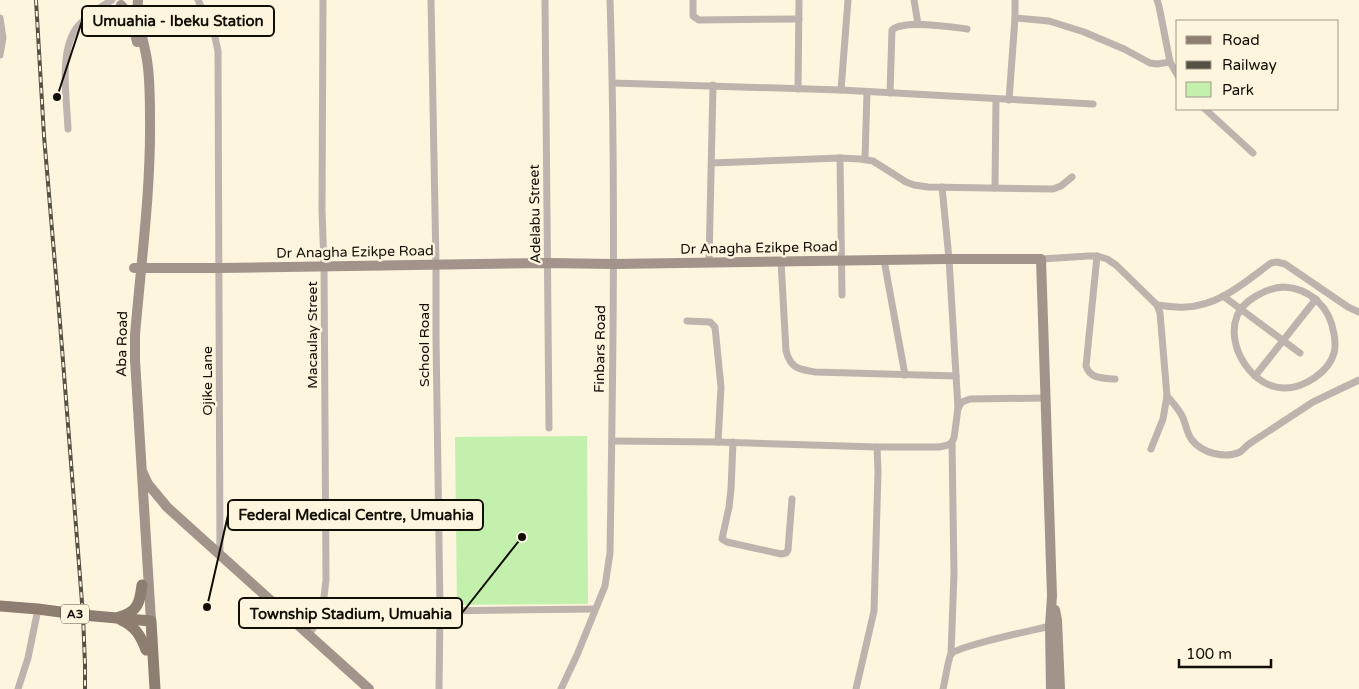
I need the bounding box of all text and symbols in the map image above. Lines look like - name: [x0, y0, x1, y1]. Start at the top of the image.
- callout: Umuahia - Ibeku Station: [82, 6, 274, 36]
- text: Umuahia - Ibeku Station: [92, 12, 264, 30]
- legend: [1176, 20, 1339, 110]
- text: Road: [1222, 31, 1260, 49]
- text: Railway: [1222, 56, 1277, 74]
- text: Park: [1222, 81, 1254, 99]
- street label: Adelabu Street: [526, 164, 544, 264]
- street label: Dr Anagha Ezikpe Road: [680, 238, 838, 258]
- street label: Dr Anagha Ezikpe Road: [276, 242, 434, 262]
- street label: Macaulay Street: [304, 281, 321, 389]
- street label: School Road: [416, 303, 433, 387]
- street label: Finbars Road: [591, 305, 609, 393]
- street label: Aba Road: [113, 311, 131, 377]
- street label: Ojike Lane: [199, 346, 216, 416]
- callout: Federal Medical Centre, Umuahia: [228, 500, 483, 530]
- text: Federal Medical Centre, Umuahia: [238, 506, 474, 524]
- callout: Township Stadium, Umuahia: [239, 598, 462, 628]
- road number: A3: [61, 604, 89, 624]
- text: Township Stadium, Umuahia: [249, 605, 452, 624]
- scale bar: [1179, 636, 1272, 668]
- text: 100 m: [1186, 645, 1232, 663]

